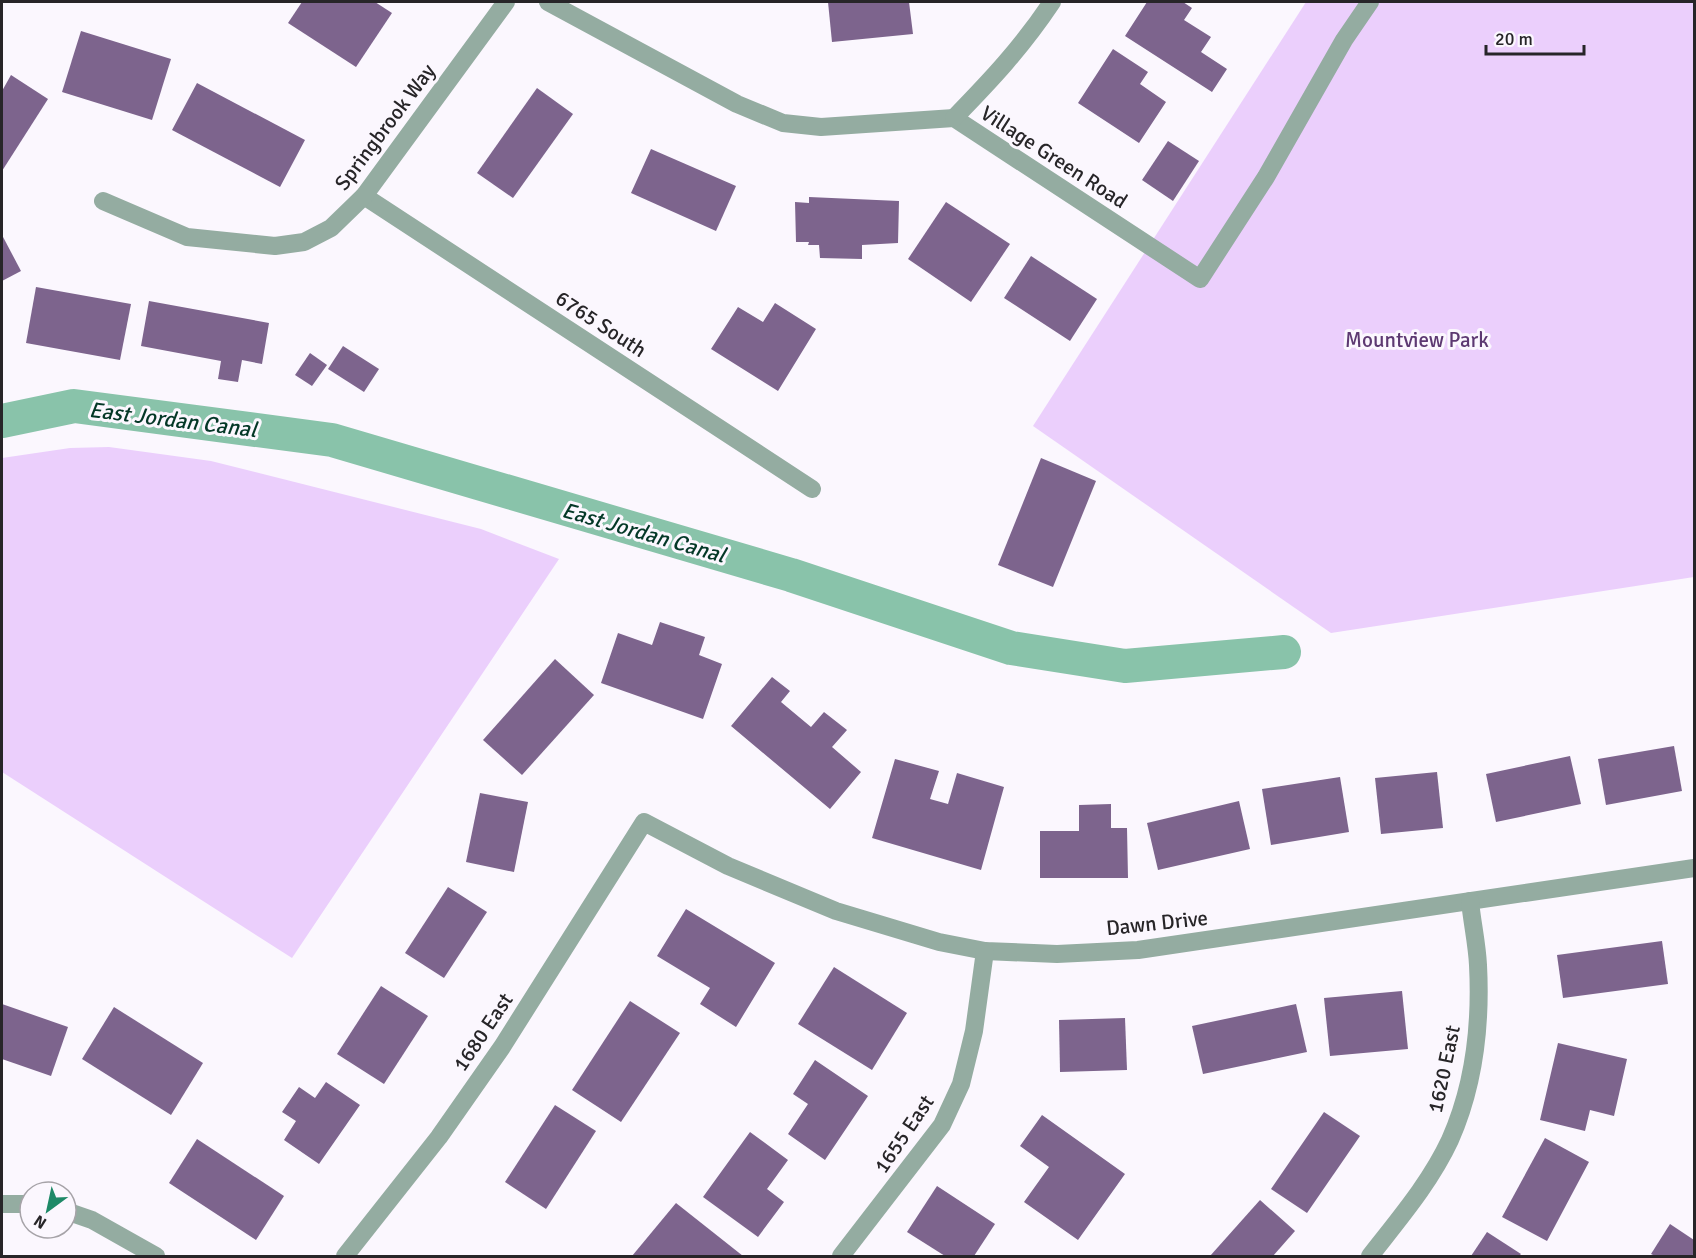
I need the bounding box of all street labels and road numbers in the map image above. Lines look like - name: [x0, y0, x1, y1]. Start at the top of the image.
- street label: Springbrook Way: [329, 58, 441, 195]
- street label: Village Green Road: [976, 100, 1132, 214]
- street label: 6765 South: [551, 285, 651, 363]
- street label: Dawn Drive: [1105, 905, 1209, 941]
- street label: 1680 East: [447, 988, 519, 1076]
- street label: 1620 East: [1422, 1023, 1466, 1115]
- street label: 1655 East: [868, 1090, 940, 1178]

